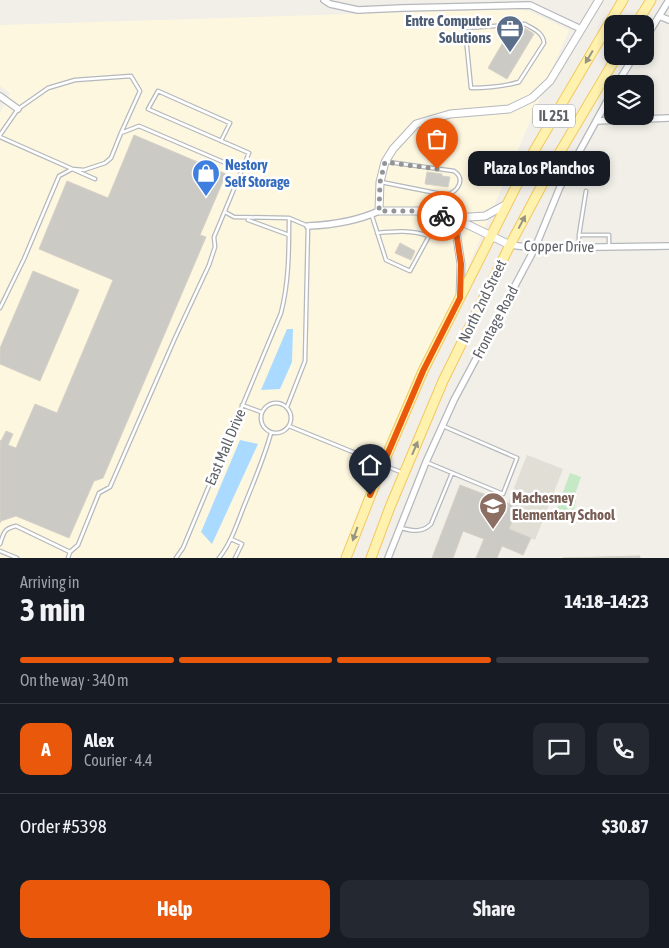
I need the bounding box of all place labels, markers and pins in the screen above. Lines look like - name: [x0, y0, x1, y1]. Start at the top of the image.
- place label: Entre Computer Solutions: [405, 12, 492, 46]
- office icon: Entre Computer Solutions: [495, 14, 525, 53]
- pin: [416, 118, 458, 169]
- callout: Plaza Los Planchos: [467, 152, 610, 186]
- place label: Nestory Self Storage: [225, 156, 290, 190]
- shop icon: Nestory Self Storage: [191, 158, 221, 197]
- pin: [349, 444, 391, 495]
- place label: Machesney Elementary School: [512, 489, 616, 523]
- school or university icon: Machesney Elementary School: [478, 491, 508, 530]

